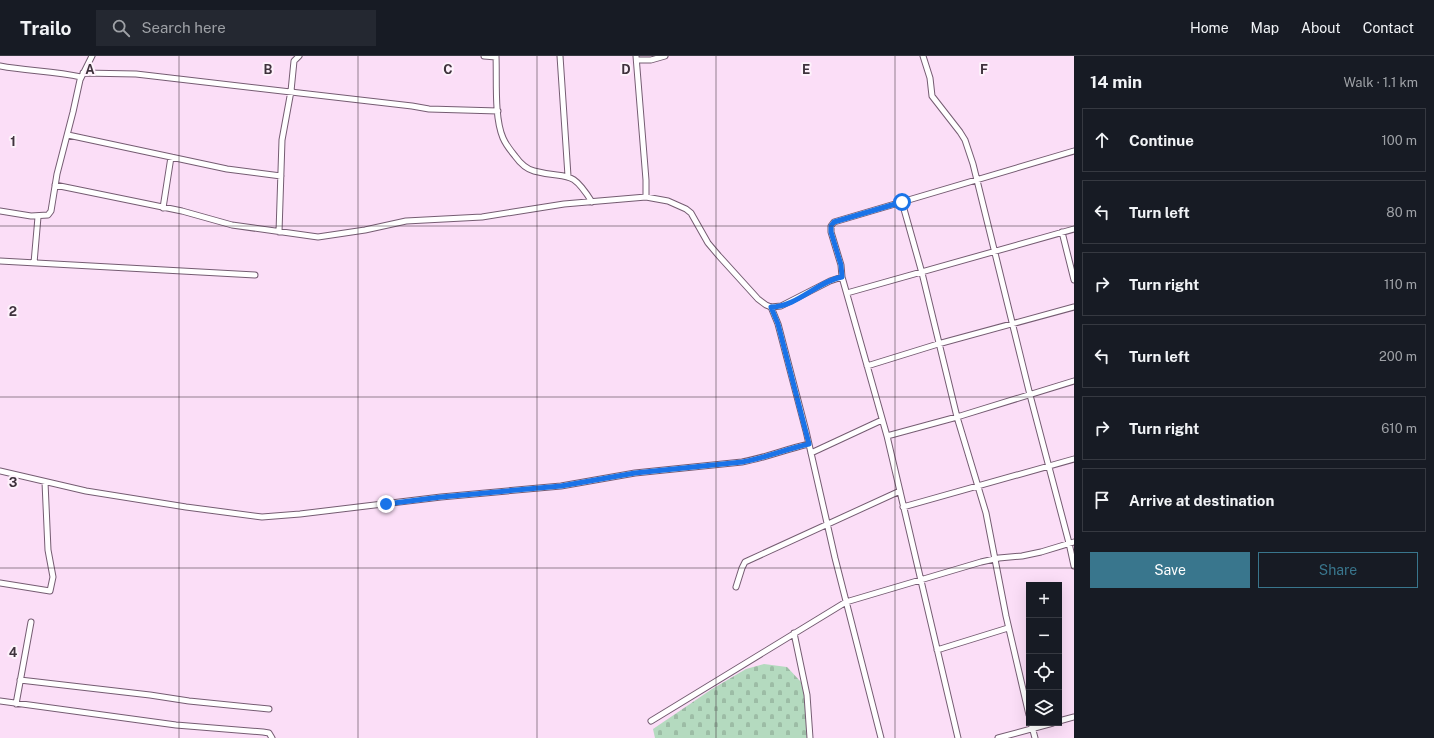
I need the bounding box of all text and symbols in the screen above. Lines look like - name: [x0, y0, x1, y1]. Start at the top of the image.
- search box: [96, 10, 376, 46]
- text: Trailo: [20, 17, 72, 39]
- icon: search: [110, 17, 132, 39]
- text: Search here: [142, 19, 226, 36]
- text: Home: [1190, 20, 1229, 36]
- text: Map: [1251, 20, 1279, 36]
- text: About: [1301, 20, 1341, 36]
- text: Contact: [1363, 20, 1414, 36]
- text: A: [85, 62, 95, 77]
- text: B: [264, 62, 273, 77]
- text: C: [443, 62, 453, 77]
- text: D: [621, 62, 631, 77]
- text: E: [802, 62, 810, 77]
- text: F: [980, 62, 988, 77]
- text: 14 min: [1090, 72, 1142, 92]
- text: Walk · 1.1 km: [1343, 75, 1418, 90]
- icon: ahead: [1091, 129, 1113, 151]
- text: Continue: [1129, 132, 1194, 149]
- text: 100 m: [1381, 133, 1417, 148]
- text: 1: [10, 134, 16, 149]
- route start: [893, 193, 911, 211]
- icon: left: [1091, 201, 1113, 223]
- text: Turn left: [1129, 204, 1190, 221]
- text: 80 m: [1386, 205, 1417, 220]
- icon: right: [1091, 273, 1113, 295]
- text: Turn right: [1129, 276, 1199, 293]
- text: 110 m: [1384, 277, 1417, 292]
- text: 2: [9, 304, 17, 319]
- icon: left: [1091, 345, 1113, 367]
- text: Turn left: [1129, 348, 1190, 365]
- text: 200 m: [1379, 349, 1417, 364]
- icon: right: [1091, 417, 1113, 439]
- text: Turn right: [1129, 420, 1199, 437]
- text: 610 m: [1381, 421, 1417, 436]
- text: 3: [9, 475, 18, 490]
- icon: arrive: [1091, 489, 1113, 511]
- text: Arrive at destination: [1129, 492, 1274, 509]
- route end: [377, 495, 395, 513]
- button: Save: [1090, 552, 1250, 588]
- button: Share: [1258, 552, 1418, 588]
- map controls: [1026, 582, 1062, 726]
- button: +: [1026, 582, 1062, 618]
- button: −: [1026, 618, 1062, 654]
- text: 4: [9, 645, 18, 660]
- button: locate: [1026, 654, 1062, 690]
- button: layers: [1026, 690, 1062, 726]

